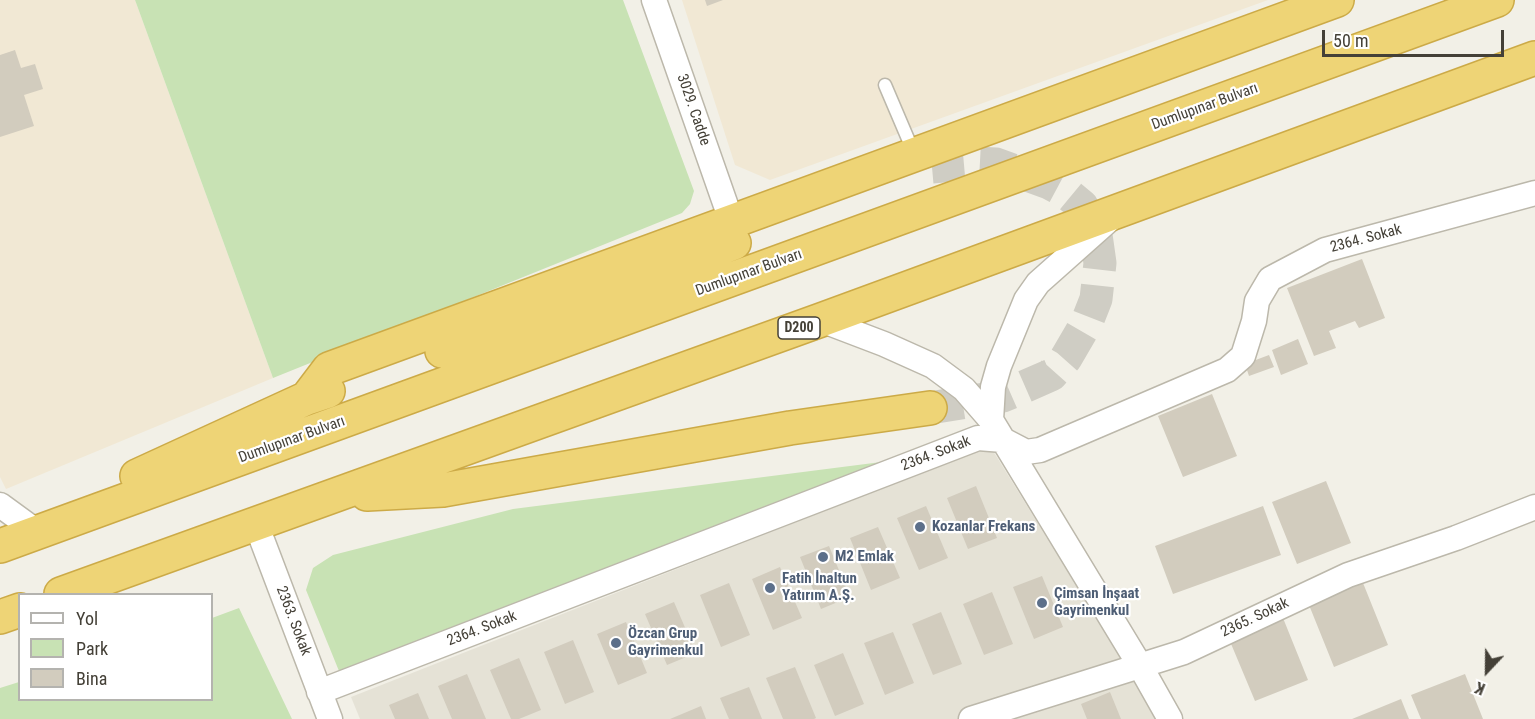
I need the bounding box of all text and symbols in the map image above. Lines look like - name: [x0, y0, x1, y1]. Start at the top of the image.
- scale bar: [1325, 18, 1506, 56]
- text: 50 m: [1333, 30, 1368, 51]
- street label: 3029. Cadde: [672, 72, 714, 148]
- street label: Dumlupınar Bulvarı: [1149, 79, 1261, 135]
- street label: 2364. Sokak: [1328, 221, 1404, 257]
- street label: Dumlupınar Bulvarı: [693, 245, 805, 301]
- road number: D200: [778, 317, 820, 339]
- street label: Dumlupınar Bulvarı: [236, 412, 348, 468]
- street label: 2364. Sokak: [899, 433, 973, 475]
- place label: Kozanlar Frekans: [932, 518, 1035, 536]
- marker: Kozanlar Frekans: [913, 520, 927, 534]
- place label: M2 Emlak: [835, 548, 894, 566]
- marker: M2 Emlak: [816, 550, 830, 564]
- place label: Fatih İnaltun Yatırım A.Ş.: [782, 570, 857, 605]
- marker: Fatih İnaltun Yatırım A.Ş.: [763, 581, 777, 595]
- street label: 2363. Sokak: [272, 584, 314, 658]
- place label: Çimsan İnşaat Gayrimenkul: [1054, 585, 1139, 620]
- legend: [18, 593, 213, 701]
- street label: 2365. Sokak: [1218, 594, 1292, 642]
- marker: Çimsan İnşaat Gayrimenkul: [1035, 596, 1049, 610]
- text: Yol: [76, 608, 98, 629]
- street label: 2364. Sokak: [445, 608, 519, 650]
- place label: Özcan Grup Gayrimenkul: [628, 625, 703, 660]
- marker: Özcan Grup Gayrimenkul: [609, 636, 623, 650]
- text: Park: [76, 638, 108, 659]
- north arrow: [1457, 641, 1517, 701]
- text: Bina: [76, 668, 107, 689]
- text: K: [1472, 678, 1488, 699]

